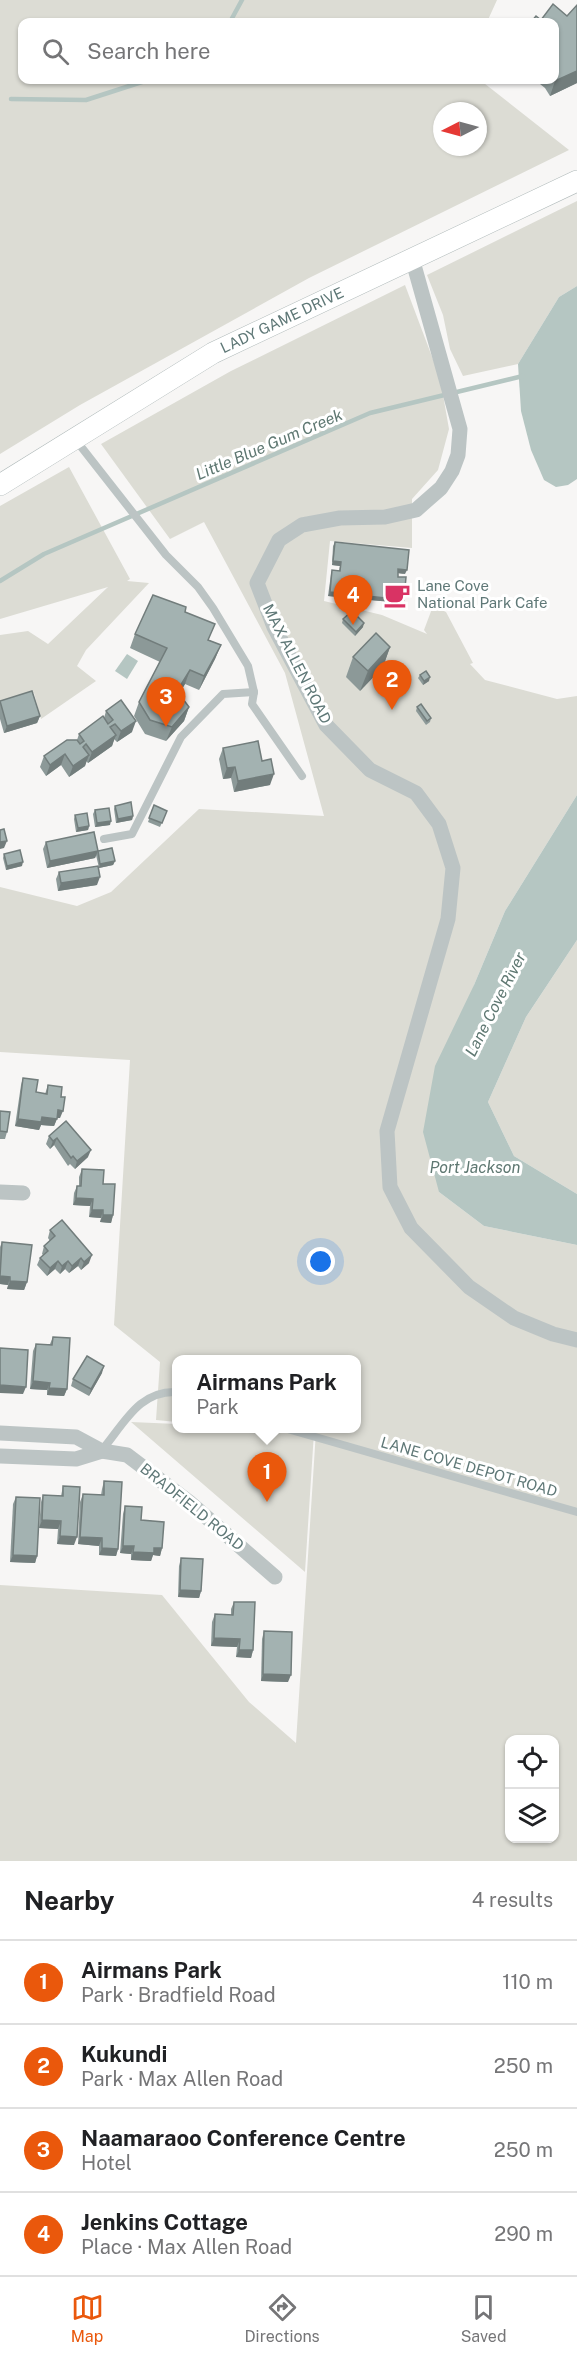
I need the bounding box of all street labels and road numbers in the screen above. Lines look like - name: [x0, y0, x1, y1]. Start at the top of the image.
- street label: LADY GAME DRIVE: [218, 284, 346, 356]
- street label: MAX ALLEN ROAD: [260, 601, 335, 726]
- street label: LANE COVE DEPOT ROAD: [379, 1433, 559, 1500]
- street label: BRADFIELD ROAD: [137, 1460, 247, 1554]

